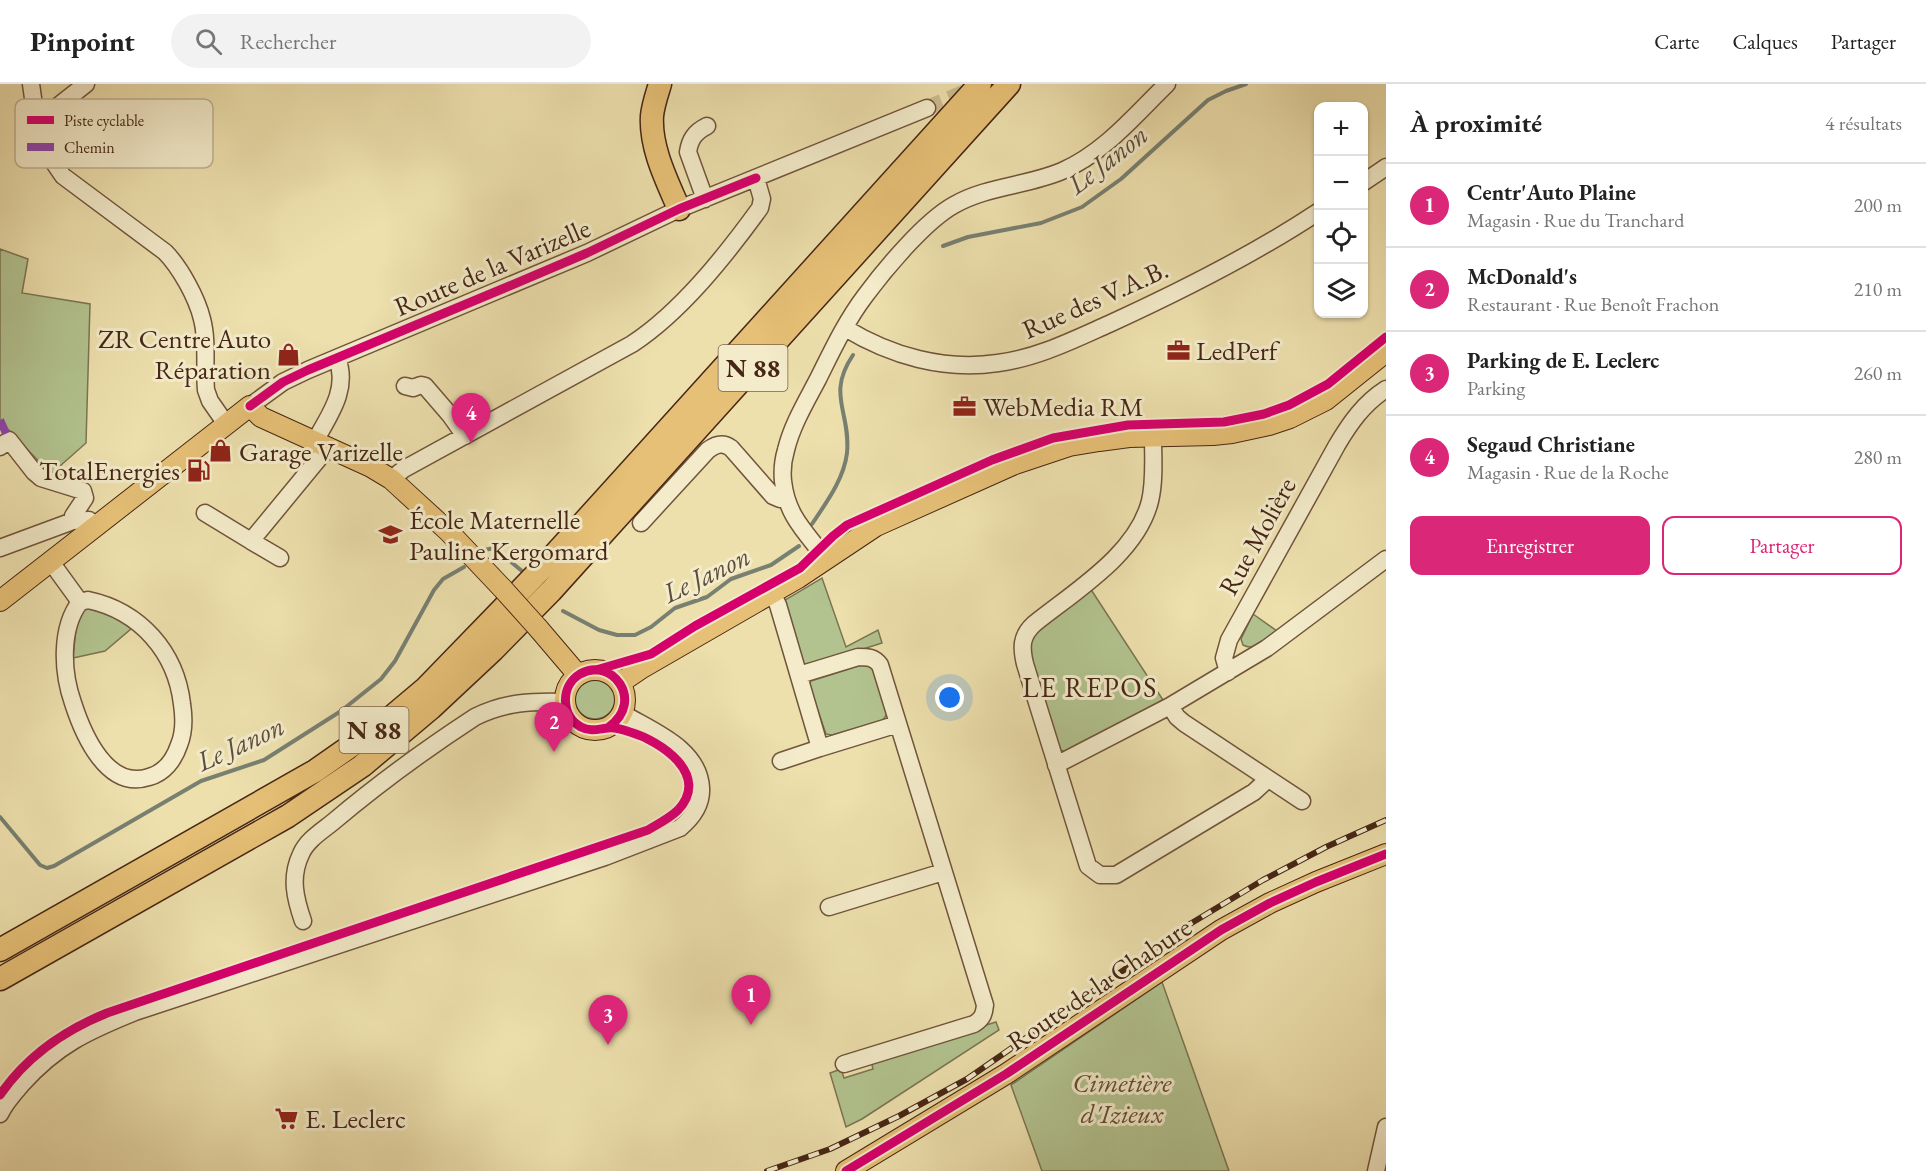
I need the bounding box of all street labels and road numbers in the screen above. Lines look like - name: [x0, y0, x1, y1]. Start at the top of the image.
- street label: Route de la Varizelle: [389, 210, 595, 324]
- street label: Rue des V.A.B.: [1016, 251, 1174, 347]
- road number: N 88: [718, 345, 788, 391]
- street label: Rue Molière: [1210, 471, 1304, 601]
- road number: N 88: [340, 707, 409, 753]
- street label: Route de la Chabure: [1000, 909, 1198, 1059]

